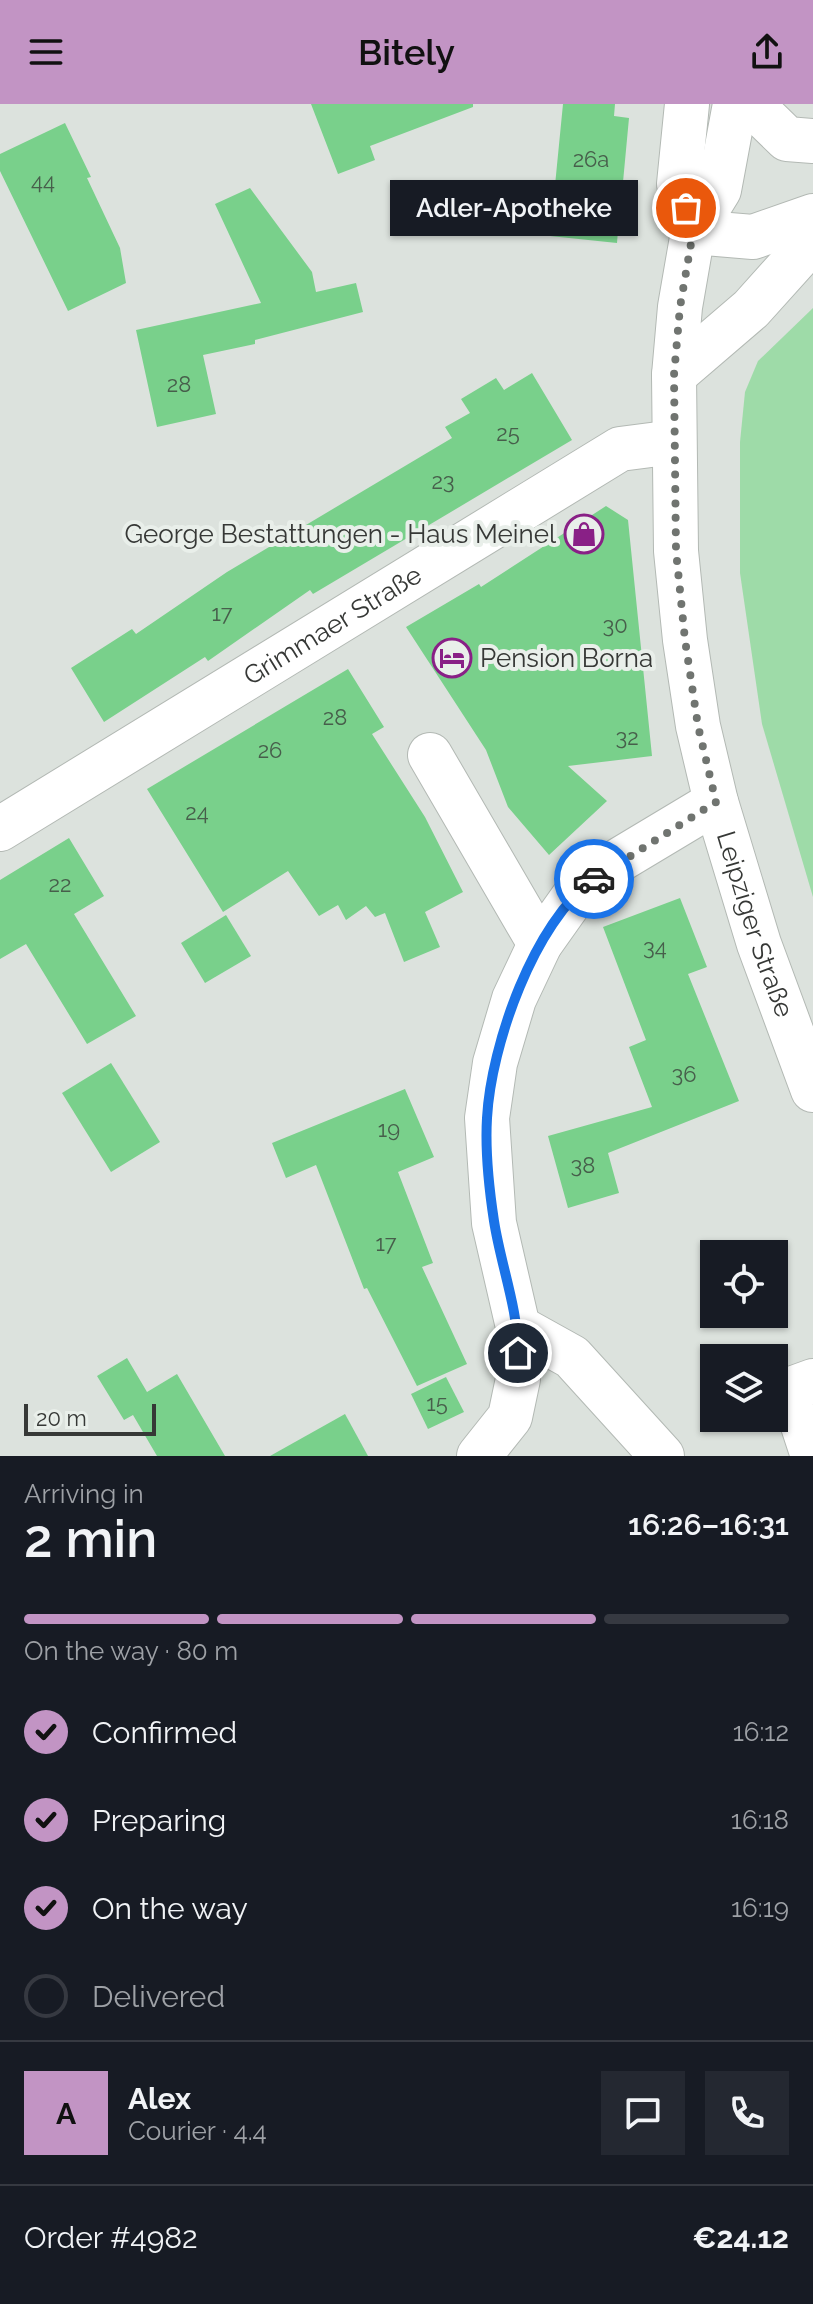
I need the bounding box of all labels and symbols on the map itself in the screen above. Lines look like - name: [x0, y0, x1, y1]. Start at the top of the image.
- house number: 26a: [573, 146, 609, 172]
- house number: 44: [31, 168, 55, 194]
- pin: [652, 174, 720, 242]
- callout: Adler-Apotheke: [390, 180, 638, 236]
- house number: 28: [167, 371, 191, 397]
- house number: 25: [496, 420, 520, 446]
- house number: 23: [431, 468, 455, 494]
- shop icon: George Bestattungen - Haus Meinel: [563, 513, 605, 555]
- place label: George Bestattungen - Haus Meinel: [124, 519, 557, 549]
- street label: Grimmaer Straße: [238, 559, 427, 691]
- house number: 17: [211, 600, 233, 626]
- house number: 30: [602, 612, 628, 638]
- hotel icon: Pension Borna: [431, 637, 473, 679]
- place label: Pension Borna: [480, 643, 653, 673]
- house number: 28: [323, 704, 347, 730]
- house number: 32: [615, 724, 639, 750]
- house number: 26: [258, 737, 282, 763]
- house number: 24: [185, 799, 209, 825]
- street label: Leipziger Straße: [711, 828, 800, 1021]
- courier: [554, 839, 634, 919]
- house number: 22: [49, 871, 71, 897]
- house number: 34: [643, 934, 667, 960]
- house number: 36: [671, 1061, 697, 1087]
- house number: 19: [378, 1116, 400, 1142]
- house number: 38: [571, 1152, 595, 1178]
- house number: 17: [375, 1230, 397, 1256]
- pin: [484, 1319, 552, 1387]
- house number: 15: [426, 1390, 448, 1416]
- scale bar: [24, 1400, 156, 1436]

